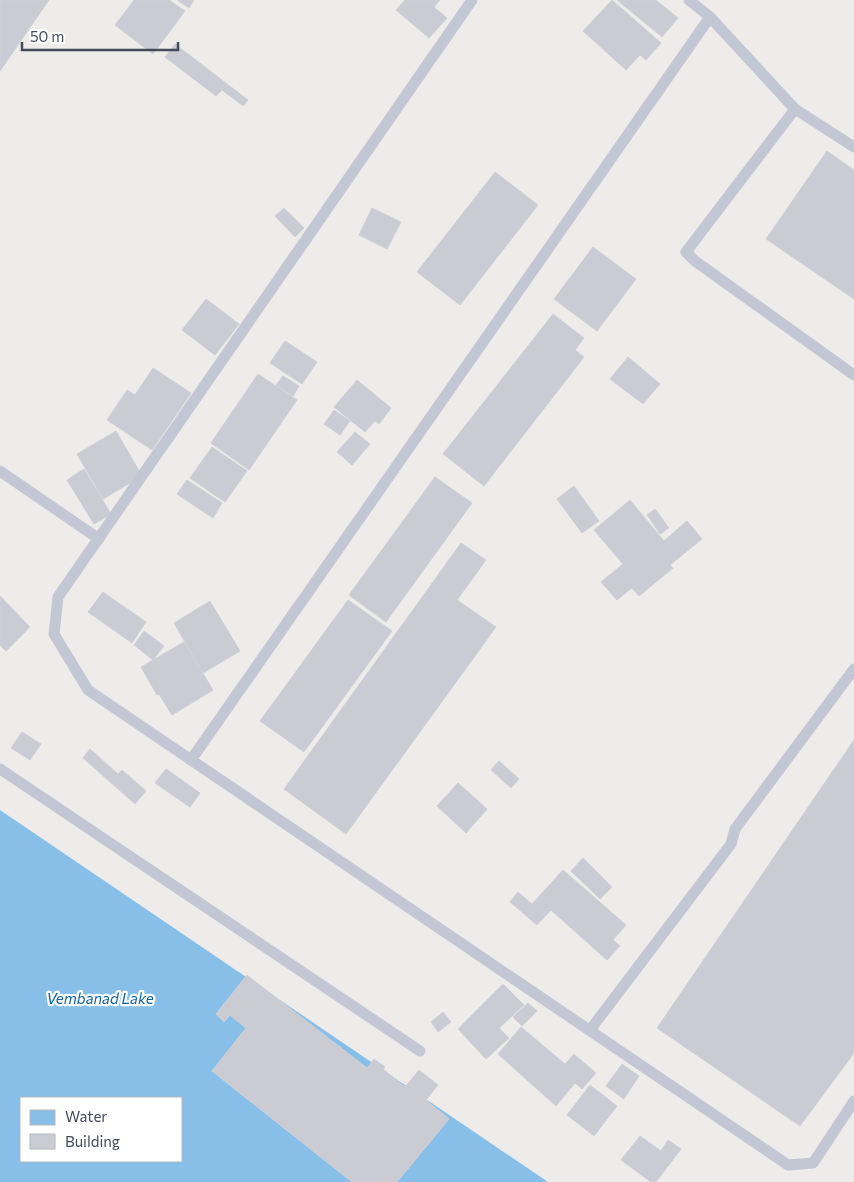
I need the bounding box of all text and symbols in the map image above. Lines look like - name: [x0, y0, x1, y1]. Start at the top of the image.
- scale bar: [22, 20, 179, 52]
- text: 50 m: [30, 27, 64, 45]
- water label: Vembanad Lake: [46, 989, 154, 1007]
- legend: [20, 1097, 182, 1162]
- text: Water: [65, 1107, 107, 1125]
- text: Building: [65, 1132, 120, 1150]

